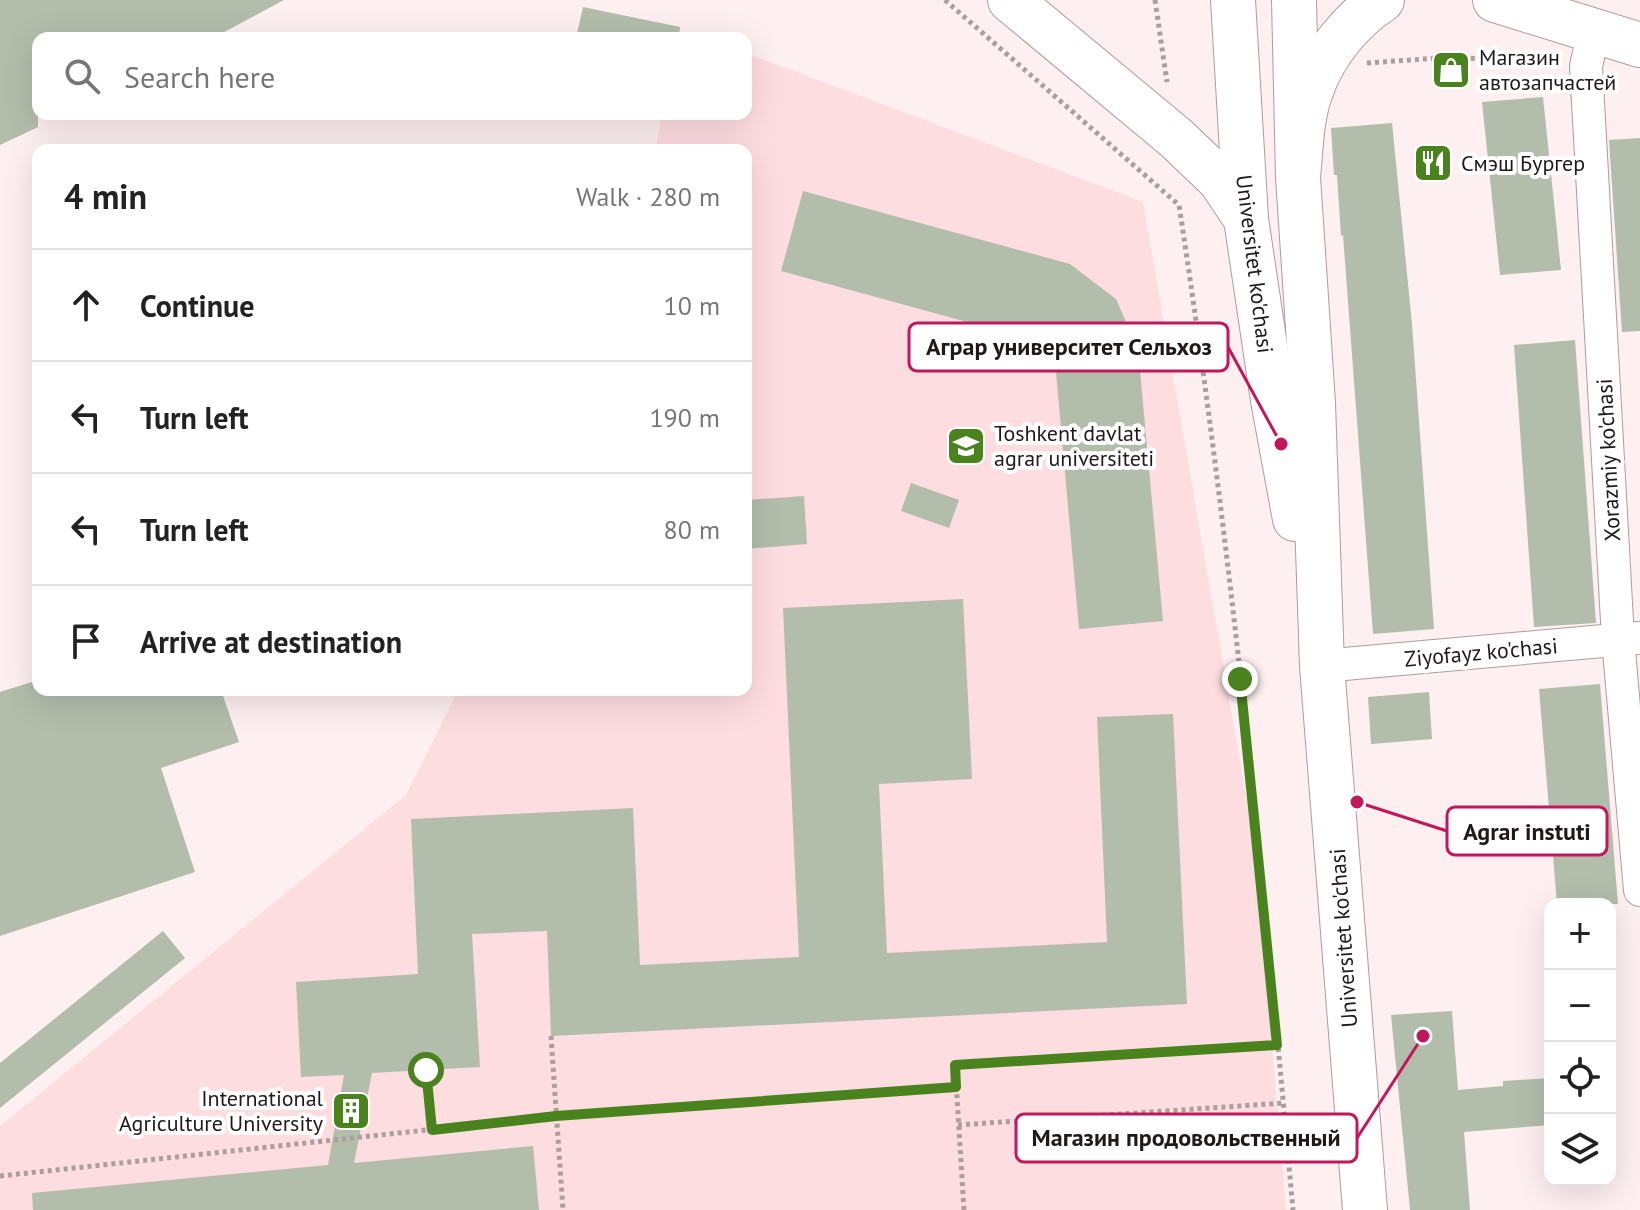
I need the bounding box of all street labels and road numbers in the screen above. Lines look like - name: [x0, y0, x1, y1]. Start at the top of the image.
- street label: Universitet ko'chasi: [1230, 173, 1280, 355]
- street label: Xorazmiy ko'chasi: [1590, 378, 1626, 542]
- street label: Ziyofayz ko'chasi: [1403, 631, 1559, 673]
- street label: Universitet ko'chasi: [1323, 847, 1363, 1029]

